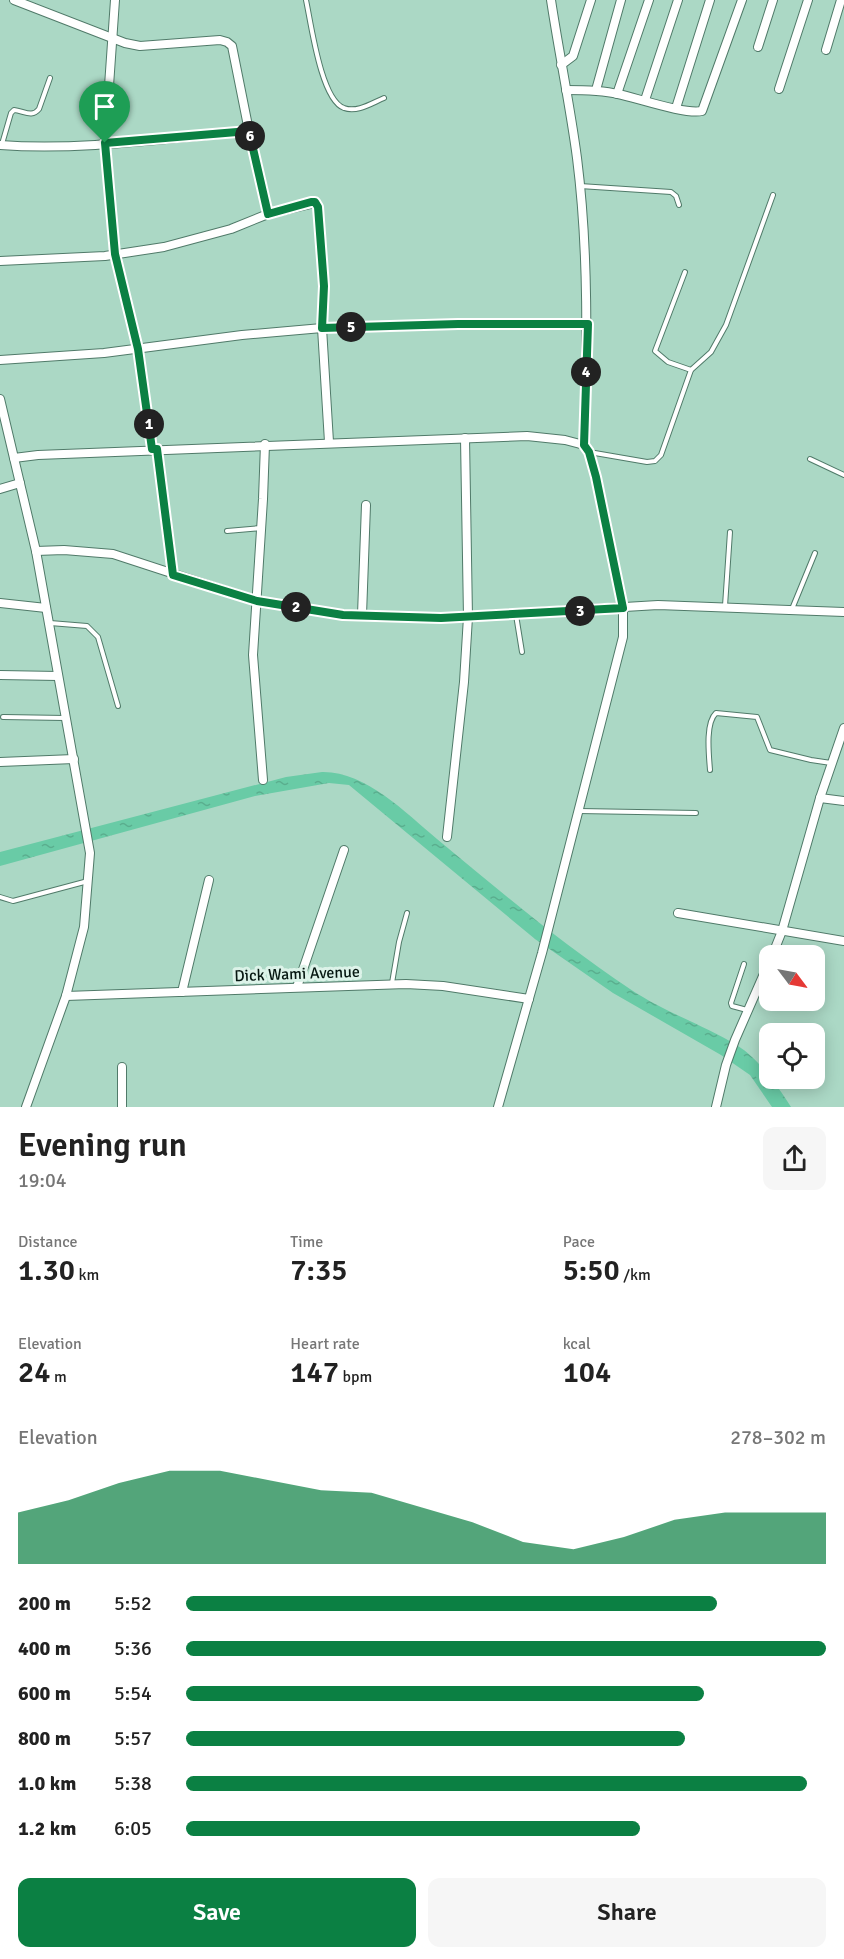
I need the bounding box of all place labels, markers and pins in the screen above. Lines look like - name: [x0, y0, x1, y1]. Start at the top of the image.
- pin: [79, 81, 130, 143]
- pin: 6: [235, 121, 265, 151]
- pin: 5: [336, 312, 366, 342]
- pin: 4: [571, 357, 601, 387]
- pin: 1: [134, 409, 164, 439]
- pin: 2: [281, 592, 311, 622]
- pin: 3: [565, 596, 595, 626]

